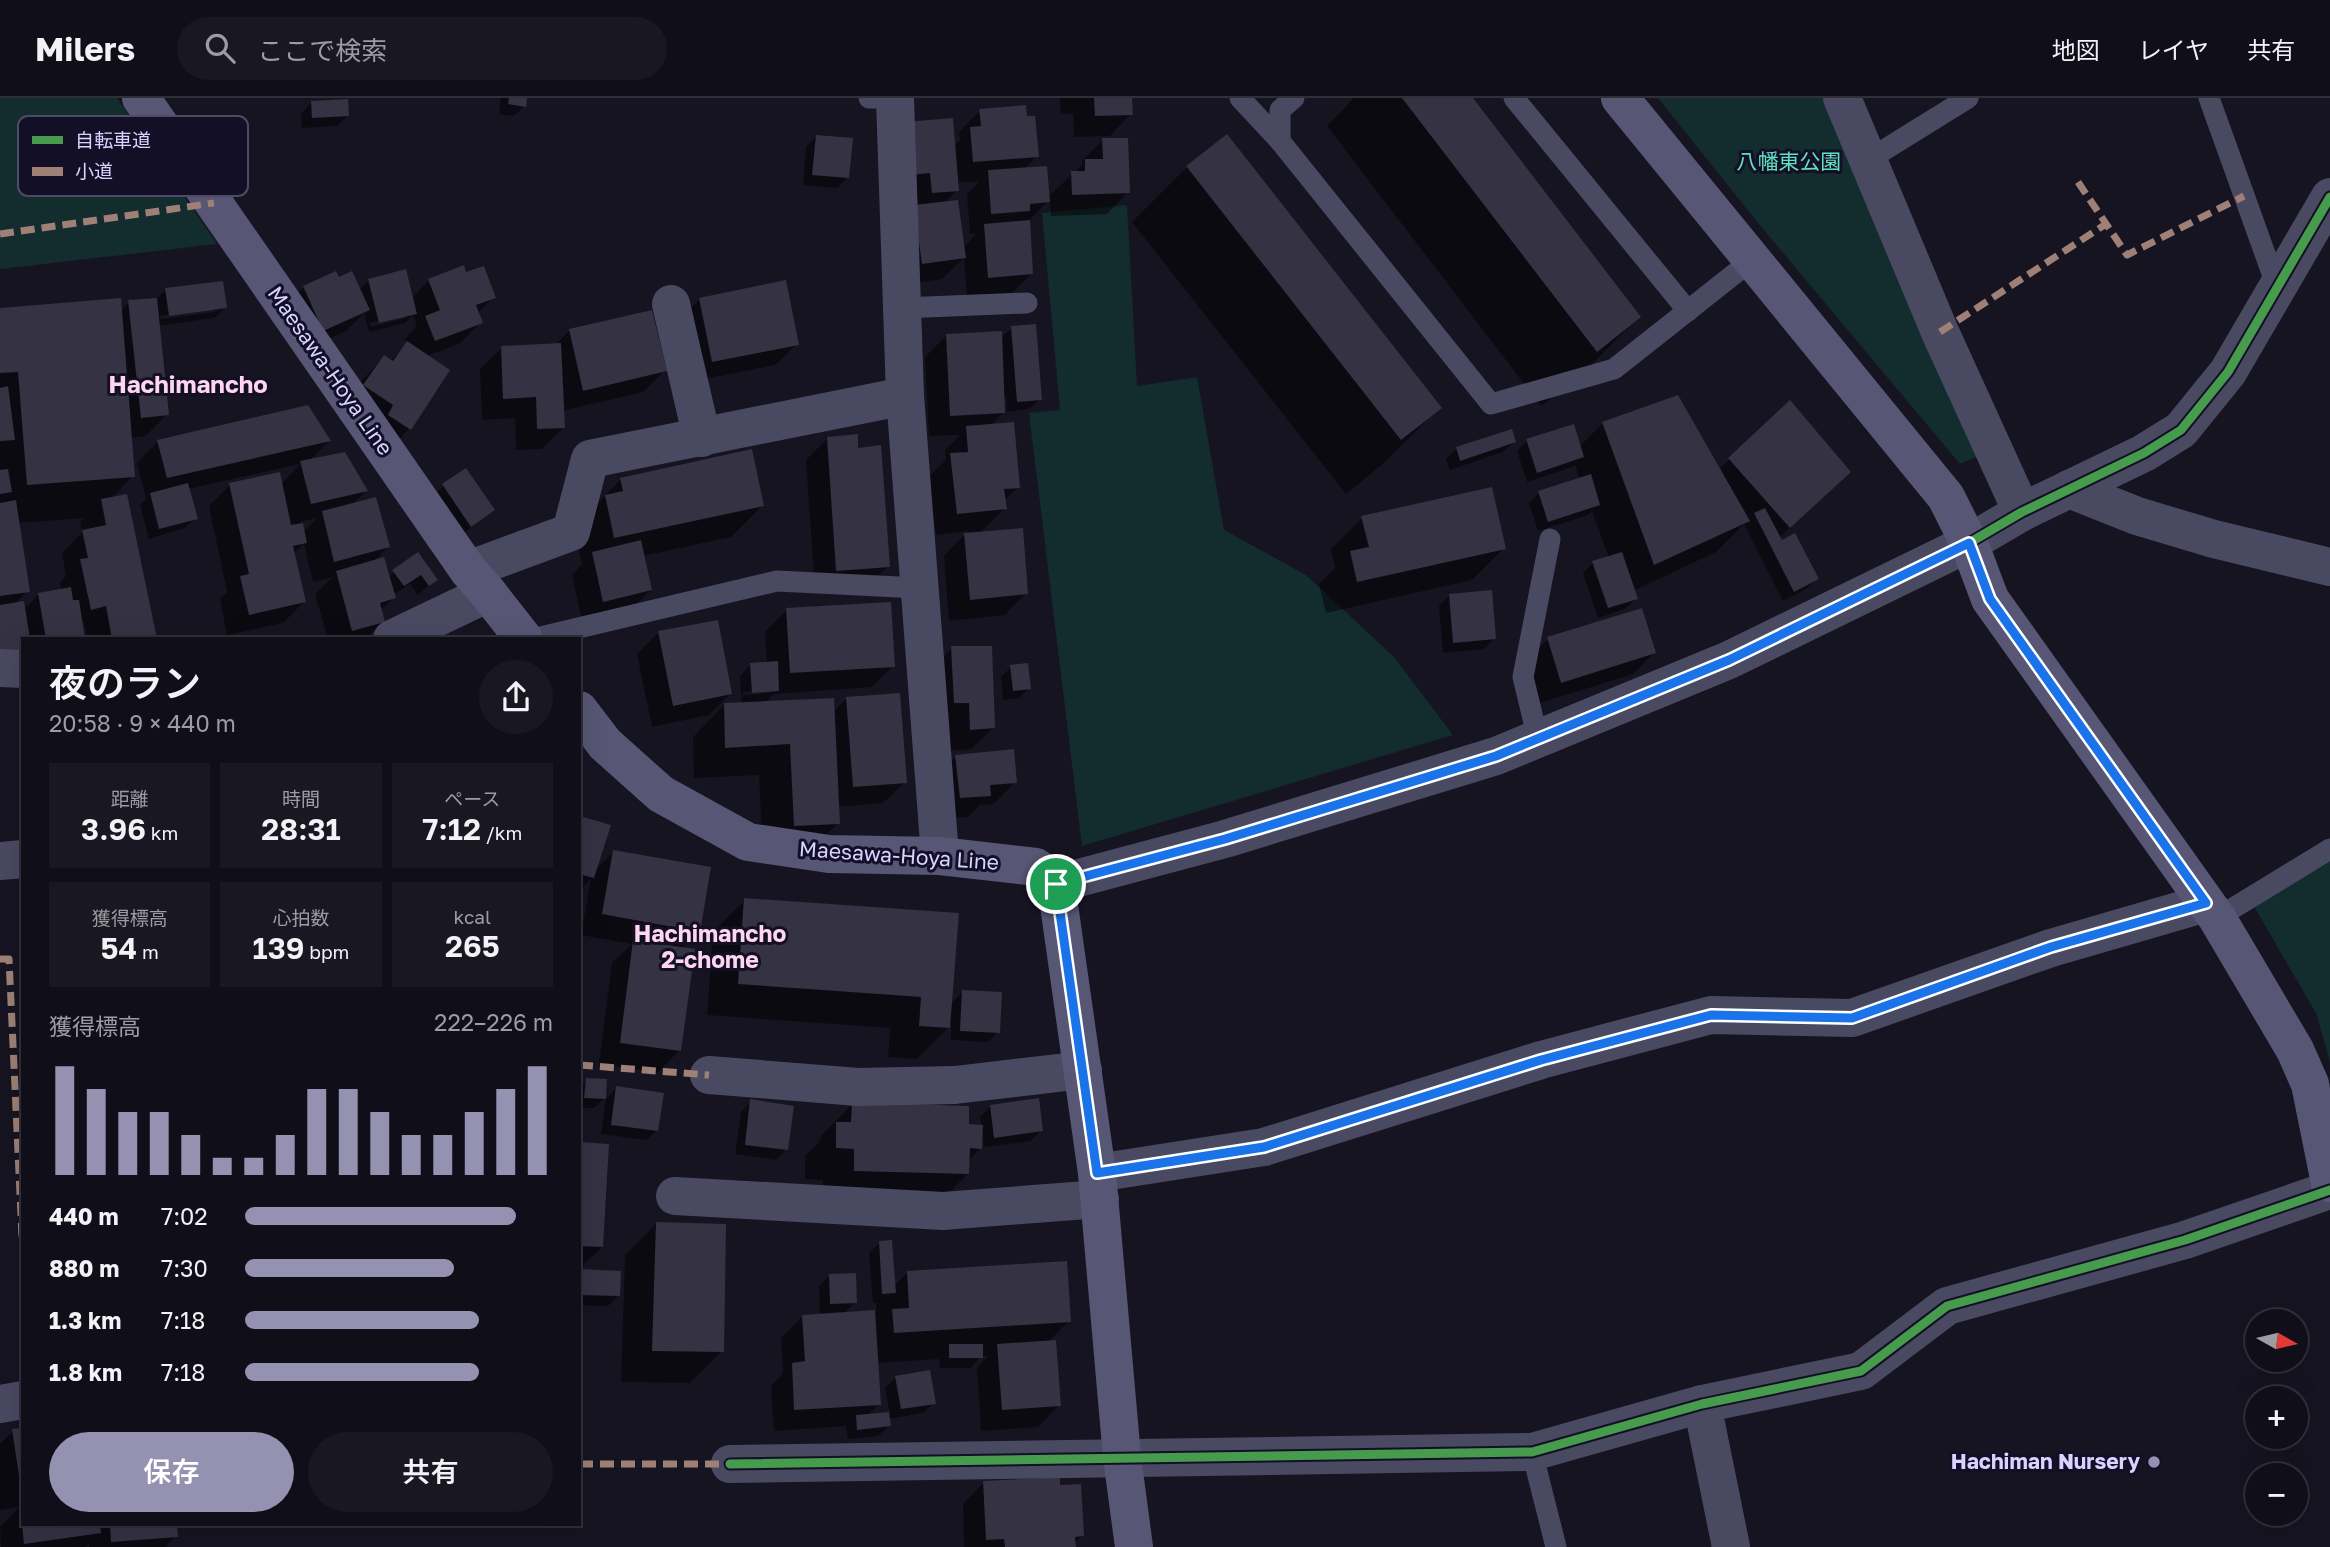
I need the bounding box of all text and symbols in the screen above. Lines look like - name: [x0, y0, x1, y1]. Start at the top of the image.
- search box: [177, 17, 667, 80]
- text: Milers: [35, 29, 135, 68]
- icon: search: [201, 29, 239, 67]
- text: ここで検索: [257, 35, 387, 66]
- text: 地図: [2052, 35, 2100, 64]
- text: レイヤ: [2138, 35, 2209, 64]
- text: 共有: [2247, 35, 2295, 64]
- legend: [18, 116, 248, 196]
- text: 自転車道: [75, 128, 151, 151]
- park label: 八幡東公園: [1737, 148, 1842, 174]
- text: 小道: [75, 159, 113, 182]
- street label: Maesawa-Hoya Line: [263, 281, 399, 460]
- district label: Hachimancho: [108, 369, 268, 398]
- text: 夜のラン: [49, 660, 201, 705]
- button: share: [479, 660, 553, 734]
- text: 20:58 · 9 × 440 m: [49, 709, 236, 737]
- text: 距離: [111, 787, 149, 810]
- text: 時間: [282, 787, 320, 810]
- text: ペース: [444, 787, 500, 810]
- text: 3.96: [81, 811, 146, 847]
- text: 28:31: [261, 811, 341, 847]
- text: 7:12: [422, 811, 481, 847]
- text: km: [146, 821, 178, 844]
- text: /km: [481, 821, 522, 844]
- street label: Maesawa-Hoya Line: [798, 835, 1000, 875]
- pin: [1026, 854, 1086, 914]
- icon: arrive: [1037, 865, 1075, 903]
- text: kcal: [454, 905, 491, 928]
- text: 獲得標高: [92, 906, 168, 929]
- text: 心拍数: [272, 906, 330, 929]
- district label: Hachimancho 2-chome: [634, 919, 786, 973]
- text: 265: [445, 928, 500, 964]
- text: 54: [100, 930, 137, 966]
- text: 139: [253, 930, 305, 966]
- text: m: [137, 940, 159, 963]
- text: bpm: [305, 940, 349, 963]
- text: 222–226 m: [434, 1008, 553, 1036]
- text: 獲得標高: [49, 1012, 141, 1040]
- text: 440 m: [49, 1202, 119, 1230]
- text: 7:02: [161, 1202, 208, 1230]
- text: 880 m: [49, 1254, 119, 1282]
- text: 7:30: [161, 1254, 208, 1282]
- text: 1.3 km: [49, 1306, 121, 1334]
- text: 7:18: [161, 1306, 205, 1334]
- north arrow: [2245, 1309, 2308, 1372]
- map controls: [2245, 1309, 2308, 1526]
- text: 1.8 km: [49, 1358, 122, 1386]
- text: 7:18: [161, 1358, 205, 1386]
- button: +: [2245, 1386, 2308, 1449]
- button: 保存: [49, 1432, 294, 1512]
- button: 共有: [308, 1432, 553, 1512]
- place label: Hachiman Nursery: [1951, 1448, 2140, 1474]
- marker: Hachiman Nursery: [2146, 1454, 2162, 1470]
- button: −: [2245, 1463, 2308, 1526]

